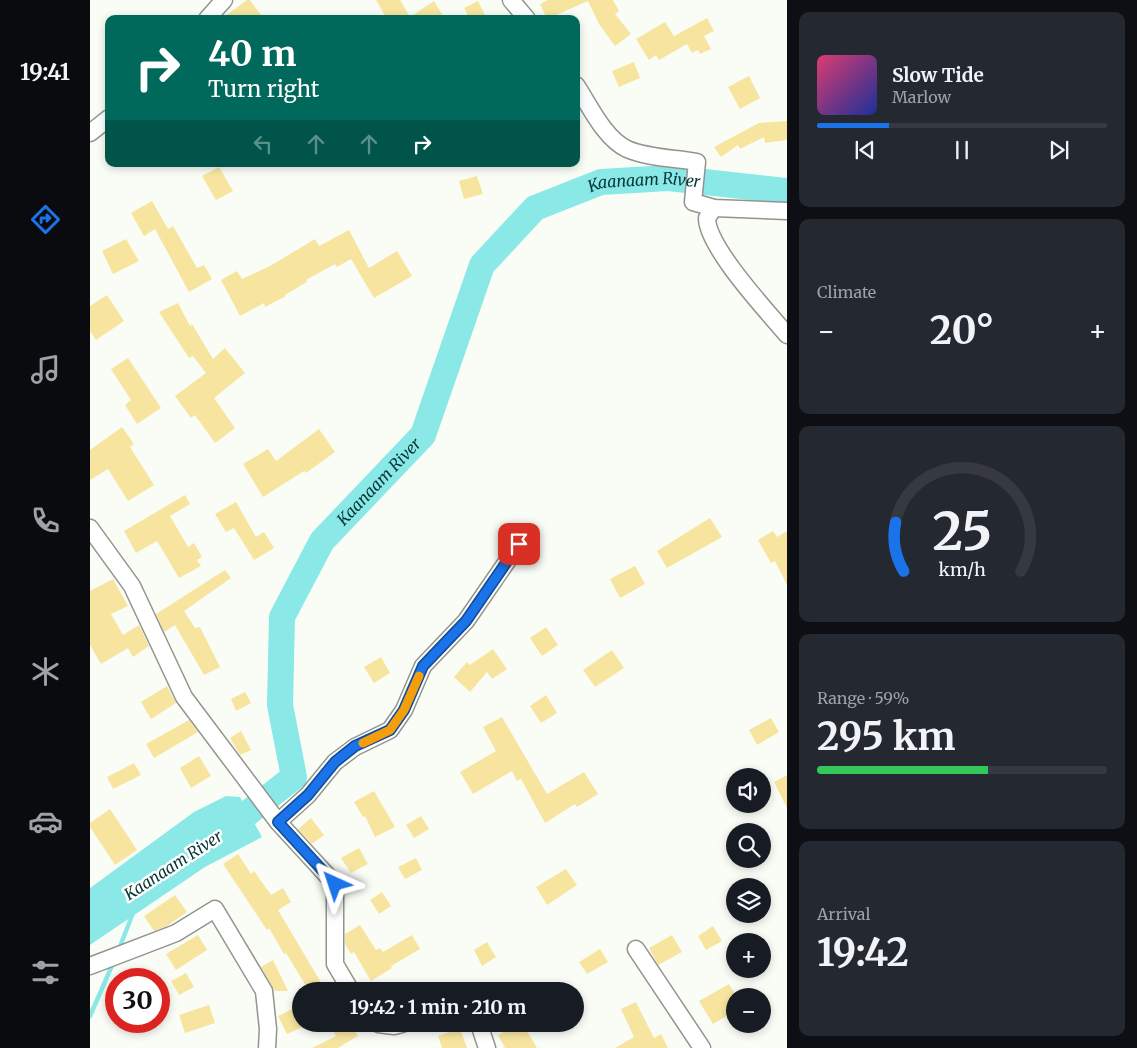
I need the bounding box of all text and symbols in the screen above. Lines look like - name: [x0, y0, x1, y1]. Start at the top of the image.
- text: 40 m: [208, 32, 296, 76]
- icon: right: [125, 35, 190, 100]
- text: 19:41: [20, 58, 70, 86]
- text: Slow Tide: [892, 63, 984, 87]
- text: Turn right: [208, 75, 319, 103]
- text: Marlow: [892, 87, 951, 107]
- icon: left: [249, 130, 277, 158]
- icon: ahead: [302, 130, 330, 158]
- icon: ahead: [355, 130, 383, 158]
- icon: right: [408, 130, 436, 158]
- icon: previous: [851, 136, 879, 164]
- icon: pause: [948, 136, 976, 164]
- icon: next: [1045, 136, 1073, 164]
- water label: Kaanaam River: [584, 168, 702, 197]
- icon: directions: [28, 202, 63, 237]
- text: Climate: [817, 282, 876, 302]
- text: 20°: [930, 307, 994, 354]
- text: −: [817, 313, 836, 349]
- text: +: [1088, 313, 1107, 349]
- icon: music: [28, 352, 63, 387]
- water label: Kaanaam River: [332, 433, 425, 530]
- text: 25: [932, 499, 992, 564]
- icon: phone: [28, 503, 63, 538]
- pin: [498, 523, 540, 565]
- icon: arrive: [505, 530, 533, 558]
- text: km/h: [938, 558, 986, 581]
- icon: climate: [28, 654, 63, 689]
- text: Range · 59%: [817, 688, 909, 708]
- text: 295 km: [817, 713, 956, 760]
- map controls: [726, 768, 771, 1033]
- button: sound: [726, 768, 771, 813]
- icon: car: [28, 804, 63, 839]
- button: search: [726, 823, 771, 868]
- water label: Kaanaam River: [119, 826, 226, 905]
- position arrow: [308, 857, 360, 909]
- button: layers: [726, 878, 771, 923]
- text: Arrival: [817, 904, 870, 924]
- text: 19:42: [817, 929, 909, 976]
- button: +: [726, 933, 771, 978]
- icon: filters: [28, 955, 63, 990]
- speed limit sign: 30: [105, 968, 170, 1033]
- button: −: [726, 988, 771, 1033]
- text: 19:42 · 1 min · 210 m: [350, 995, 526, 1019]

